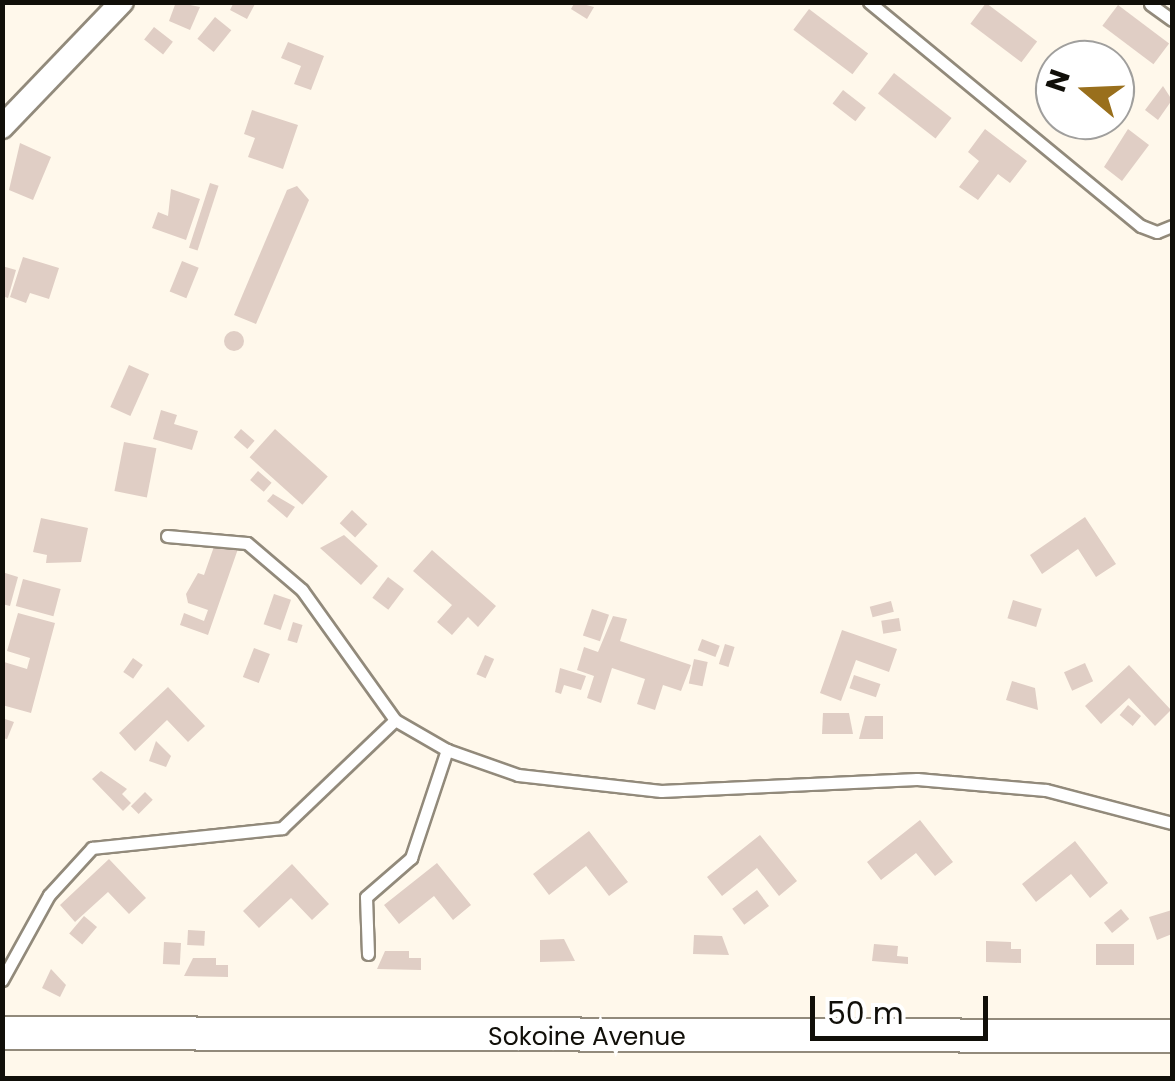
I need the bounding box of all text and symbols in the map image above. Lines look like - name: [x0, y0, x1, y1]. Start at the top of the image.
- north arrow: [1035, 40, 1135, 140]
- text: N: [1036, 64, 1080, 97]
- scale bar: [815, 976, 992, 1038]
- text: 50 m: [827, 992, 904, 1035]
- street label: Sokoine Avenue: [488, 1022, 686, 1052]

